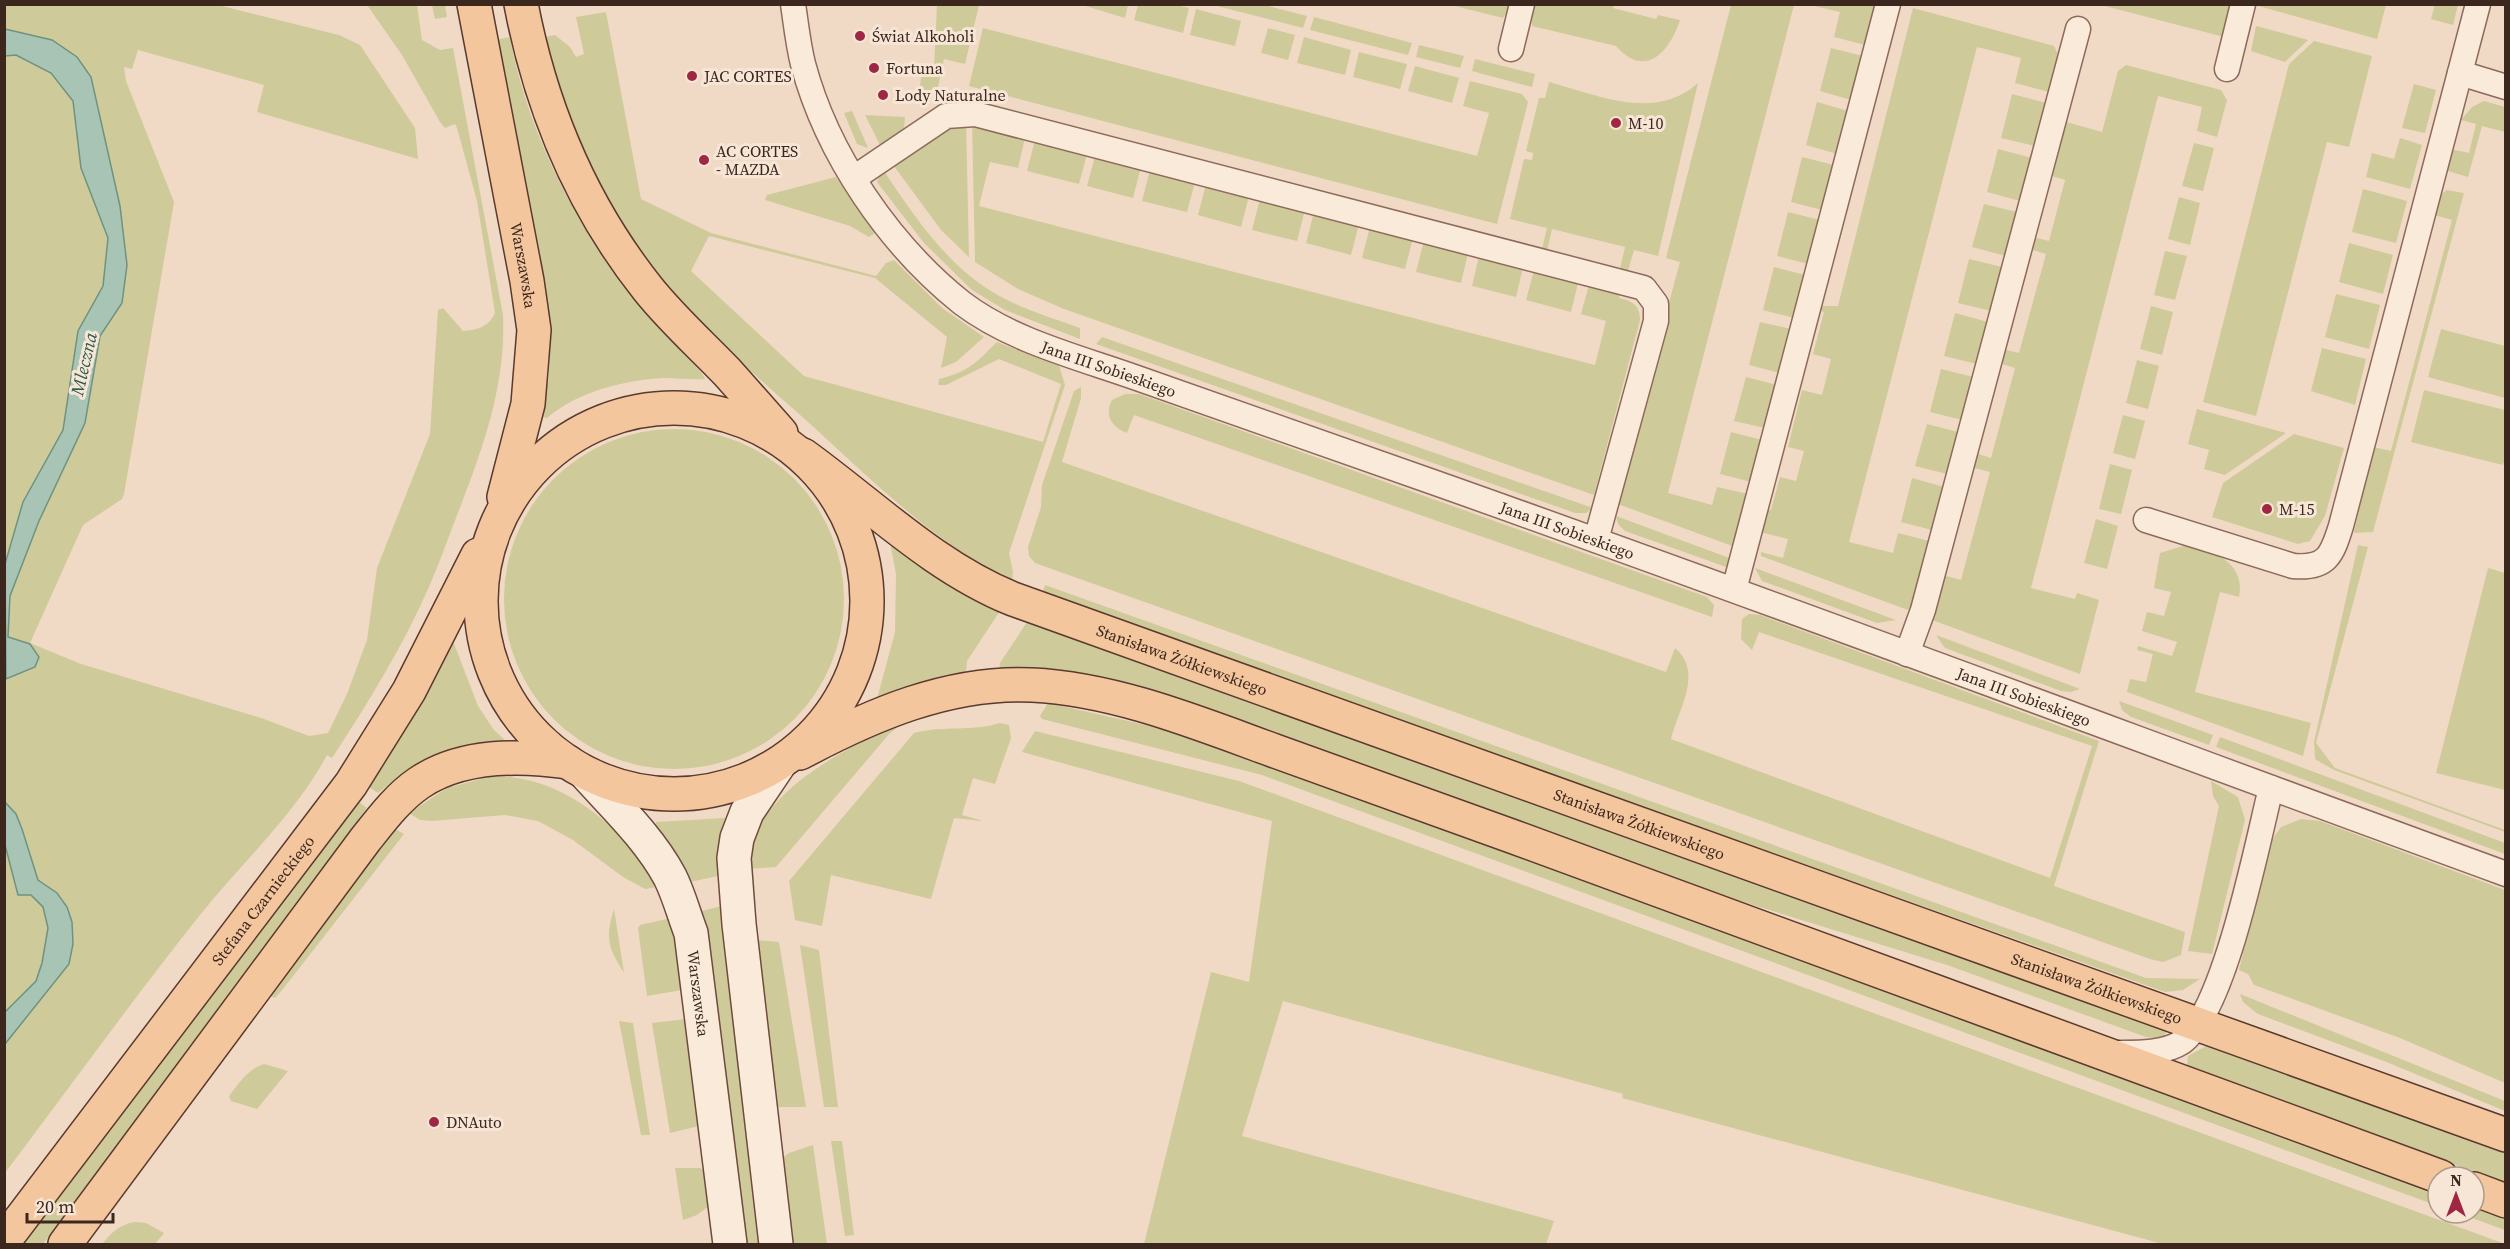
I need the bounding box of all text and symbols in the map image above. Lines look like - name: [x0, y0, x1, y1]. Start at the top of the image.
- place label: Świat Alkoholi: [872, 25, 974, 47]
- marker: Świat Alkoholi: [853, 29, 867, 43]
- place label: Fortuna: [886, 57, 944, 79]
- marker: Fortuna: [867, 61, 881, 75]
- place label: JAC CORTES: [703, 65, 792, 87]
- marker: JAC CORTES: [685, 69, 699, 83]
- place label: Lody Naturalne: [895, 84, 1006, 106]
- marker: Lody Naturalne: [876, 88, 890, 102]
- place label: M-10: [1628, 112, 1663, 134]
- marker: M-10: [1609, 116, 1623, 130]
- place label: AC CORTES - MAZDA: [716, 140, 798, 180]
- marker: AC CORTES - MAZDA: [697, 153, 711, 167]
- street label: Warszawska: [505, 221, 542, 311]
- water label: Mleczna: [64, 329, 103, 399]
- street label: Jana III Sobieskiego: [1037, 335, 1179, 402]
- street label: Jana III Sobieskiego: [1496, 495, 1638, 564]
- place label: M-15: [2279, 498, 2314, 520]
- marker: M-15: [2260, 502, 2274, 516]
- street label: Stanisława Żółkiewskiego: [1093, 619, 1271, 701]
- street label: Jana III Sobieskiego: [1953, 661, 2094, 731]
- street label: Stanisława Żółkiewskiego: [1551, 783, 1728, 865]
- street label: Stefana Czarnieckiego: [206, 830, 319, 970]
- street label: Stanisława Żółkiewskiego: [2008, 947, 2186, 1029]
- street label: Warszawska: [682, 949, 715, 1039]
- place label: DNAuto: [446, 1111, 502, 1133]
- marker: DNAuto: [427, 1115, 441, 1129]
- north arrow: [2426, 1165, 2486, 1225]
- text: N: [2450, 1169, 2462, 1191]
- scale bar: [27, 1186, 112, 1224]
- text: 20 m: [36, 1194, 74, 1219]

